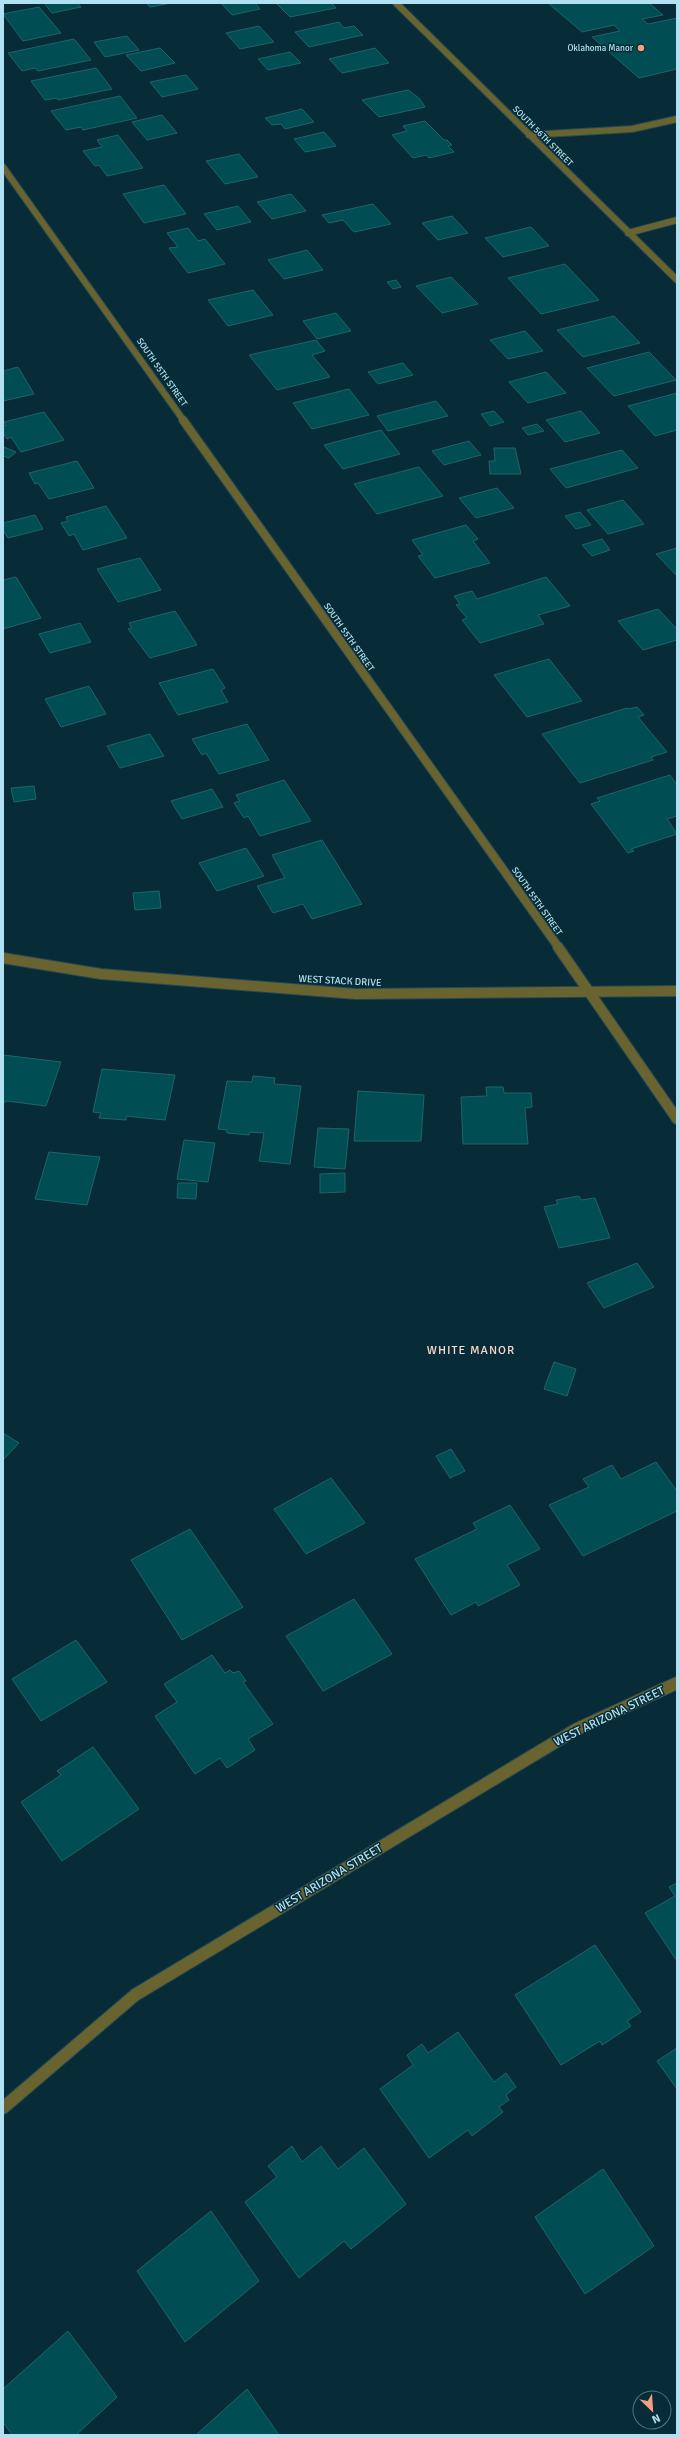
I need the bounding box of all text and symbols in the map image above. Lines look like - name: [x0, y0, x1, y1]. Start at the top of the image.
- place label: Oklahoma Manor: [567, 43, 634, 54]
- marker: Oklahoma Manor: [636, 43, 646, 53]
- street label: SOUTH 56TH STREET: [510, 104, 576, 169]
- street label: SOUTH 55TH STREET: [134, 336, 190, 409]
- street label: SOUTH 55TH STREET: [321, 601, 377, 674]
- street label: SOUTH 55TH STREET: [509, 865, 565, 938]
- street label: WEST STACK DRIVE: [298, 973, 382, 989]
- district label: WHITE MANOR: [427, 1343, 515, 1358]
- street label: WEST ARIZONA STREET: [551, 1683, 667, 1750]
- street label: WEST ARIZONA STREET: [273, 1841, 385, 1916]
- north arrow: [632, 2390, 672, 2430]
- text: N: [650, 2411, 662, 2426]

